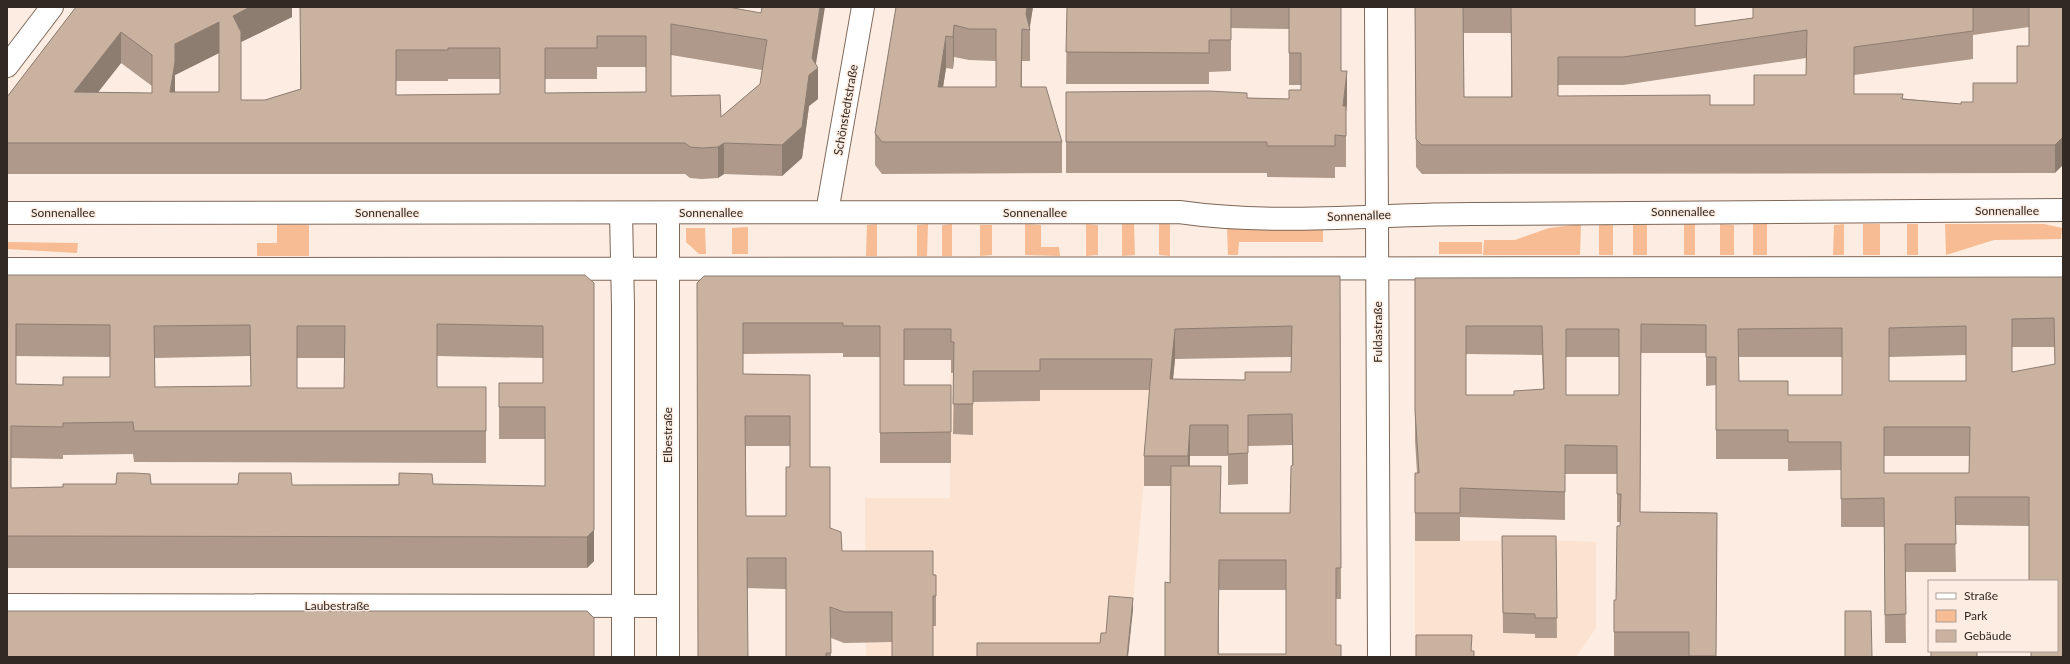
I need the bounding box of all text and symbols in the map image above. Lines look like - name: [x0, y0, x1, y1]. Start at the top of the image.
- street label: Schönstedtstraße: [830, 63, 861, 157]
- street label: Sonnenallee: [1975, 203, 2039, 218]
- street label: Sonnenallee: [1651, 204, 1715, 219]
- street label: Sonnenallee: [31, 205, 95, 220]
- street label: Sonnenallee: [355, 205, 419, 220]
- street label: Sonnenallee: [679, 205, 743, 220]
- street label: Sonnenallee: [1003, 205, 1067, 220]
- street label: Sonnenallee: [1327, 207, 1391, 224]
- street label: Fuldastraße: [1370, 301, 1385, 363]
- street label: Elbestraße: [660, 407, 675, 463]
- legend: [1928, 580, 2058, 652]
- text: Straße: [1964, 588, 1998, 603]
- street label: Laubestraße: [305, 598, 369, 613]
- text: Park: [1964, 608, 1988, 623]
- text: Gebäude: [1964, 628, 2011, 643]

